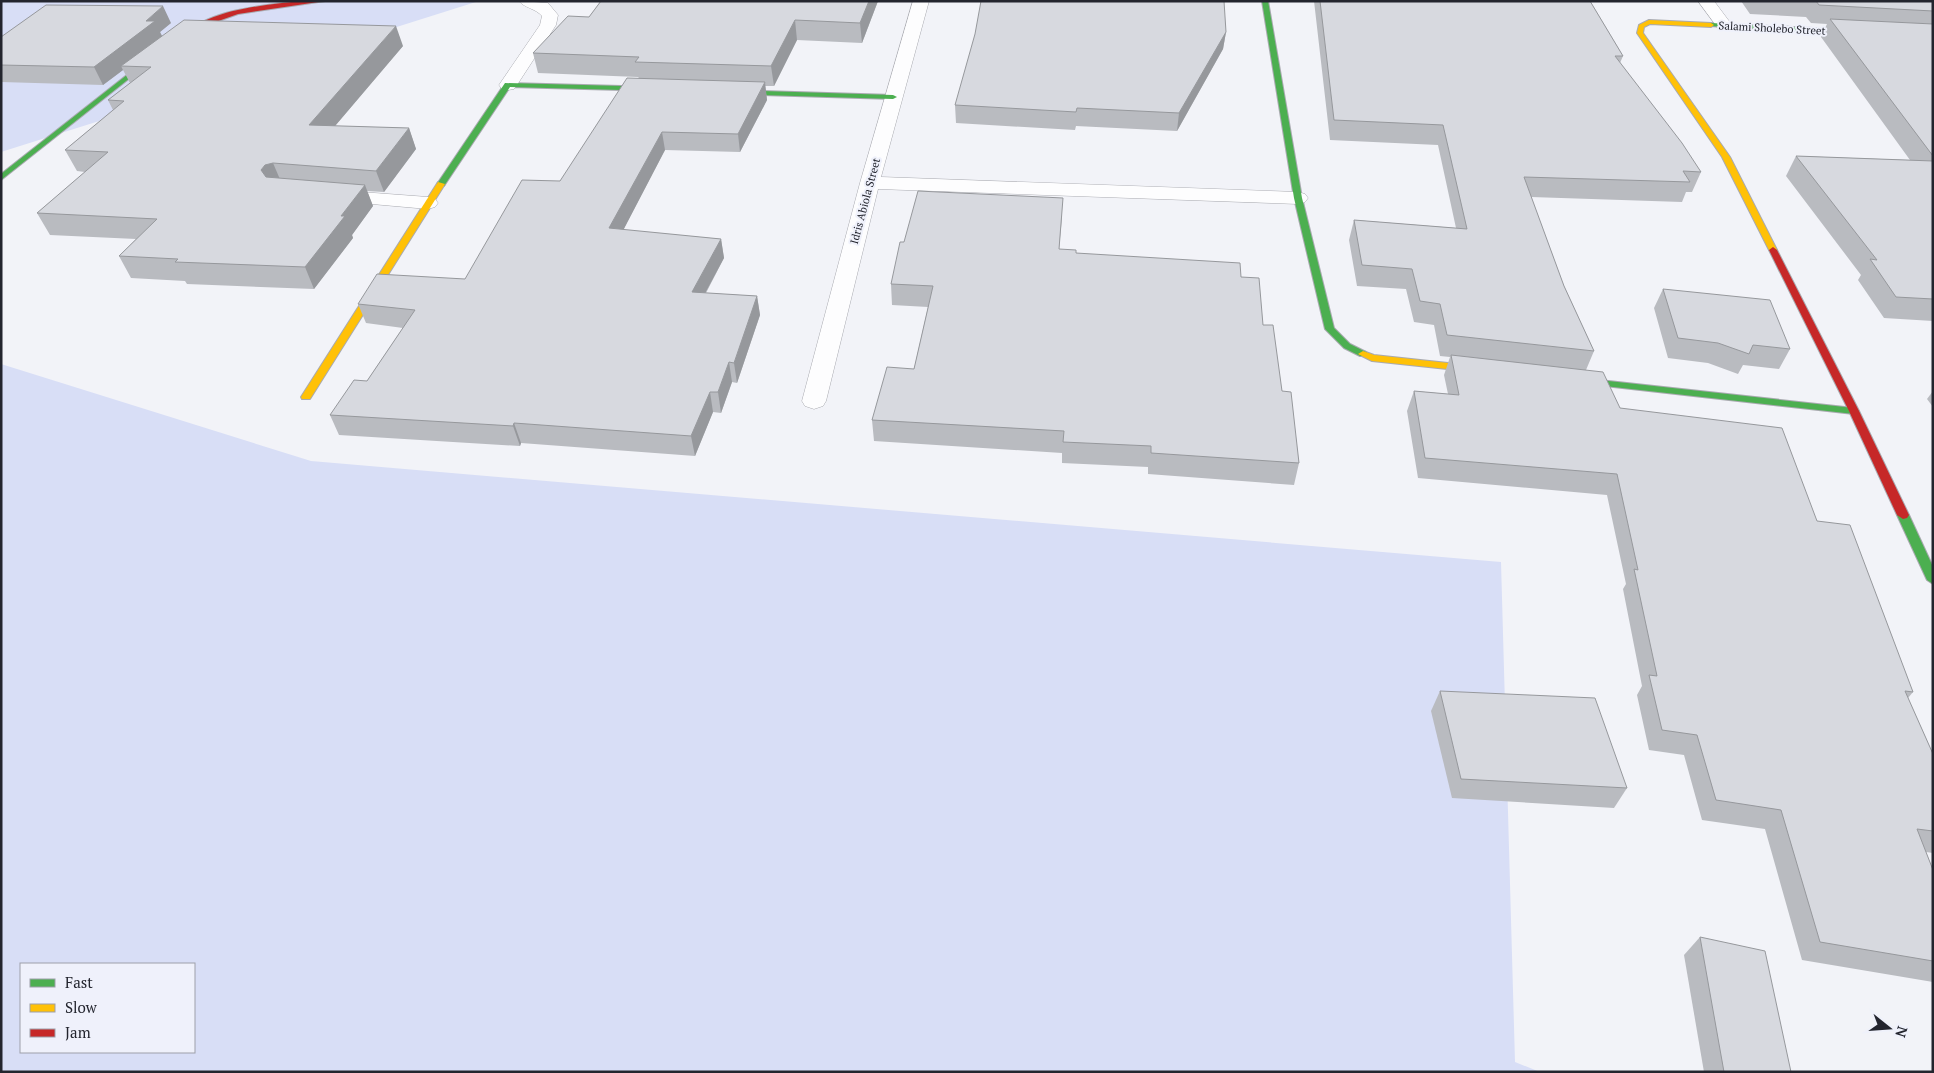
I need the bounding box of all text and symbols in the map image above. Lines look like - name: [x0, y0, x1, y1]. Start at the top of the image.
- street label: Salami Sholebo Street: [1718, 18, 1826, 38]
- street label: Idris Abiola Street: [847, 156, 883, 246]
- legend: [20, 963, 195, 1053]
- text: Fast: [65, 972, 93, 992]
- text: Slow: [65, 997, 98, 1017]
- north arrow: [1864, 1003, 1914, 1053]
- text: Jam: [65, 1022, 91, 1042]
- text: N: [1891, 1024, 1913, 1040]

